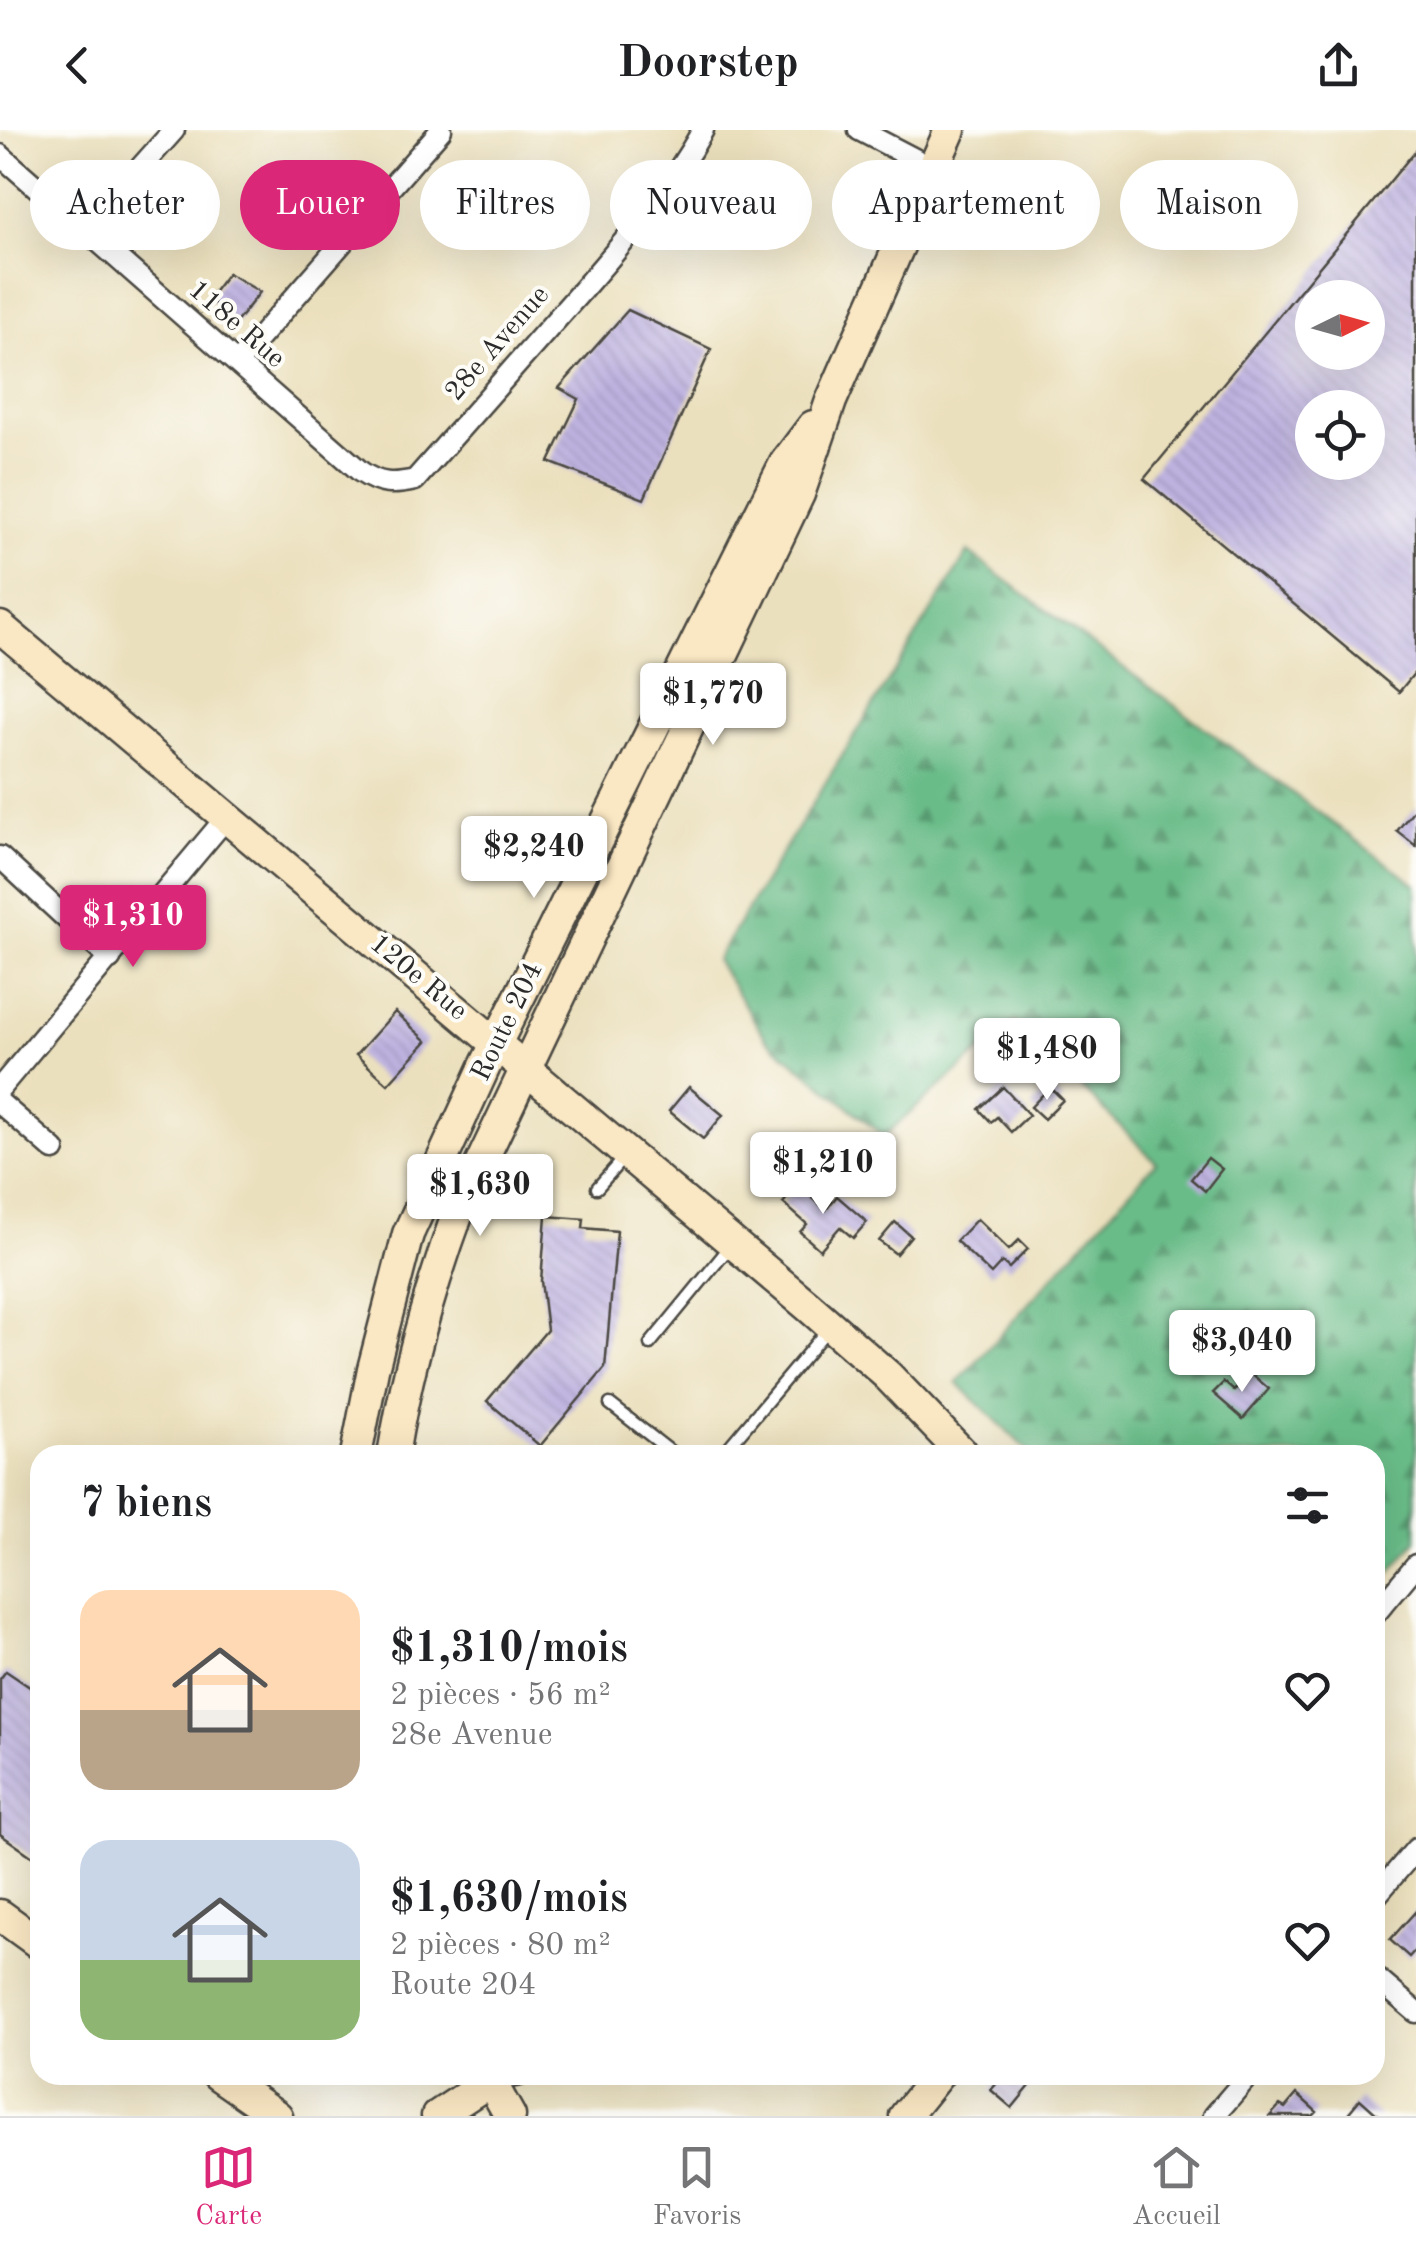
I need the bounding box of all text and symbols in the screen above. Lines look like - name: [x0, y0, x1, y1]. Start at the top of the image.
- icon: back: [50, 38, 105, 93]
- icon: share: [1311, 38, 1366, 93]
- text: Doorstep: [617, 42, 799, 87]
- chip: Acheter: [30, 160, 220, 250]
- chip: Louer: [240, 160, 400, 250]
- chip: Filtres: [420, 160, 590, 250]
- chip: Nouveau: [610, 160, 812, 250]
- chip: Appartement: [832, 160, 1100, 250]
- chip: Maison: [1120, 160, 1298, 250]
- street label: 118e Rue: [183, 276, 289, 374]
- north arrow: [1295, 280, 1385, 370]
- map controls: [1295, 280, 1385, 480]
- street label: 28e Avenue: [441, 281, 555, 407]
- button: locate: [1295, 390, 1385, 480]
- pin: $1,770: [632, 663, 794, 748]
- text: $1,770: [662, 679, 764, 711]
- pin: $2,240: [453, 816, 615, 901]
- text: $2,240: [483, 832, 585, 864]
- pin: $1,310: [52, 885, 214, 970]
- text: $1,310: [82, 901, 184, 933]
- street label: 120e Rue: [364, 930, 472, 1026]
- street label: Route 204: [467, 958, 549, 1086]
- pin: $1,480: [966, 1018, 1128, 1103]
- text: $1,480: [996, 1034, 1098, 1066]
- pin: $1,210: [742, 1132, 904, 1217]
- text: $1,210: [772, 1148, 874, 1180]
- pin: $1,630: [399, 1154, 561, 1239]
- text: $1,630: [429, 1170, 531, 1202]
- pin: $3,040: [1161, 1310, 1323, 1395]
- text: $3,040: [1191, 1326, 1293, 1358]
- icon: filters: [1280, 1478, 1335, 1533]
- text: 7 biens: [80, 1484, 212, 1526]
- text: $1,310/mois: [390, 1629, 628, 1671]
- icon: home: [160, 1630, 280, 1750]
- icon: heart: [1280, 1663, 1335, 1718]
- text: 2 pièces · 56 m²: [390, 1680, 611, 1712]
- text: 28e Avenue: [390, 1720, 552, 1752]
- text: $1,630/mois: [390, 1879, 628, 1921]
- icon: home: [160, 1880, 280, 2000]
- icon: heart: [1280, 1913, 1335, 1968]
- text: 2 pièces · 80 m²: [390, 1930, 611, 1962]
- text: Route 204: [390, 1970, 536, 2002]
- tab: Carte: [195, 2140, 262, 2235]
- tab: Favoris: [653, 2140, 741, 2235]
- tab: Accueil: [1132, 2140, 1221, 2235]

